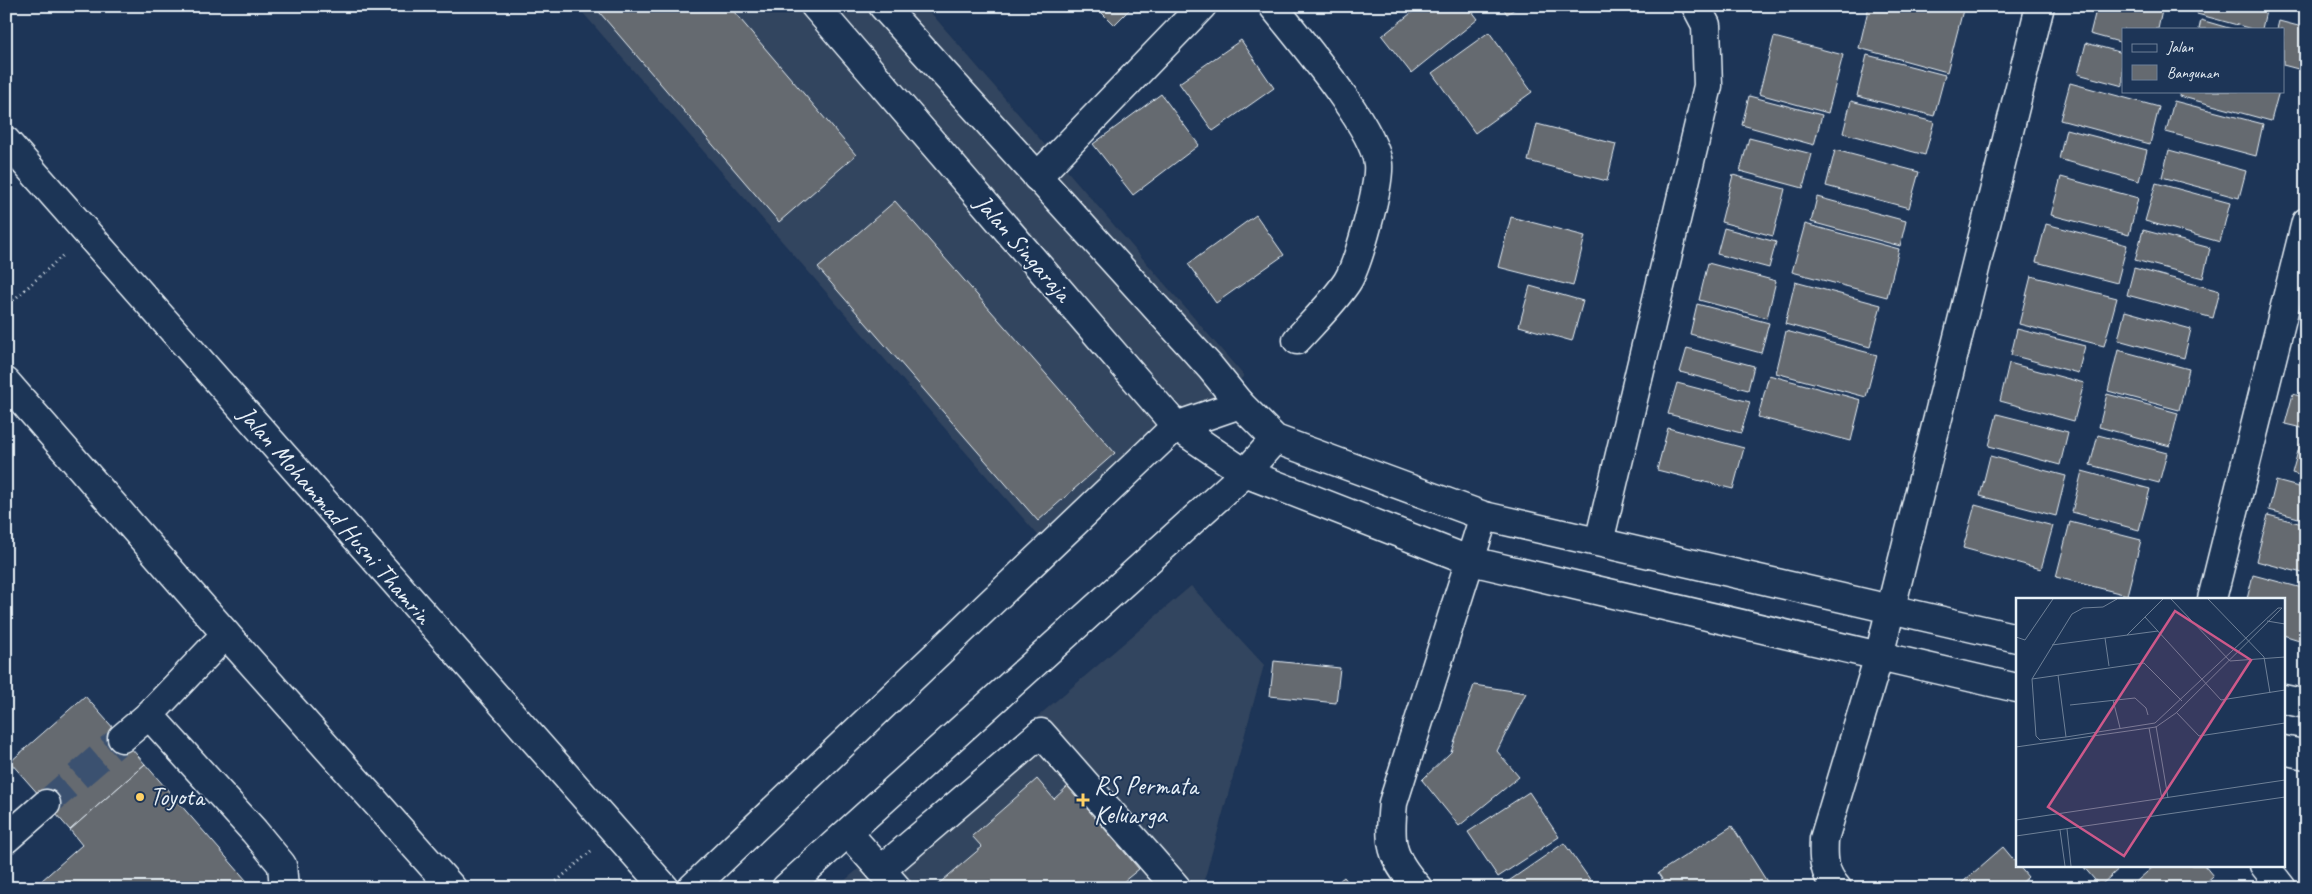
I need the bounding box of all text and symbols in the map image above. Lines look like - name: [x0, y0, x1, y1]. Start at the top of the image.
- legend: [2122, 28, 2284, 92]
- text: Jalan: [2166, 38, 2194, 57]
- text: Bangunan: [2167, 64, 2220, 83]
- street label: Jalan Singaraja: [967, 187, 1080, 310]
- street label: Jalan Mohammad Husni Thamrin: [230, 398, 440, 632]
- inset map: [2016, 598, 2284, 866]
- place label: RS Permata Keluarga: [1094, 770, 1200, 831]
- place label: Toyota: [150, 781, 206, 813]
- marker: Toyota: [134, 791, 146, 803]
- marker: RS Permata Keluarga: [1076, 793, 1090, 807]

